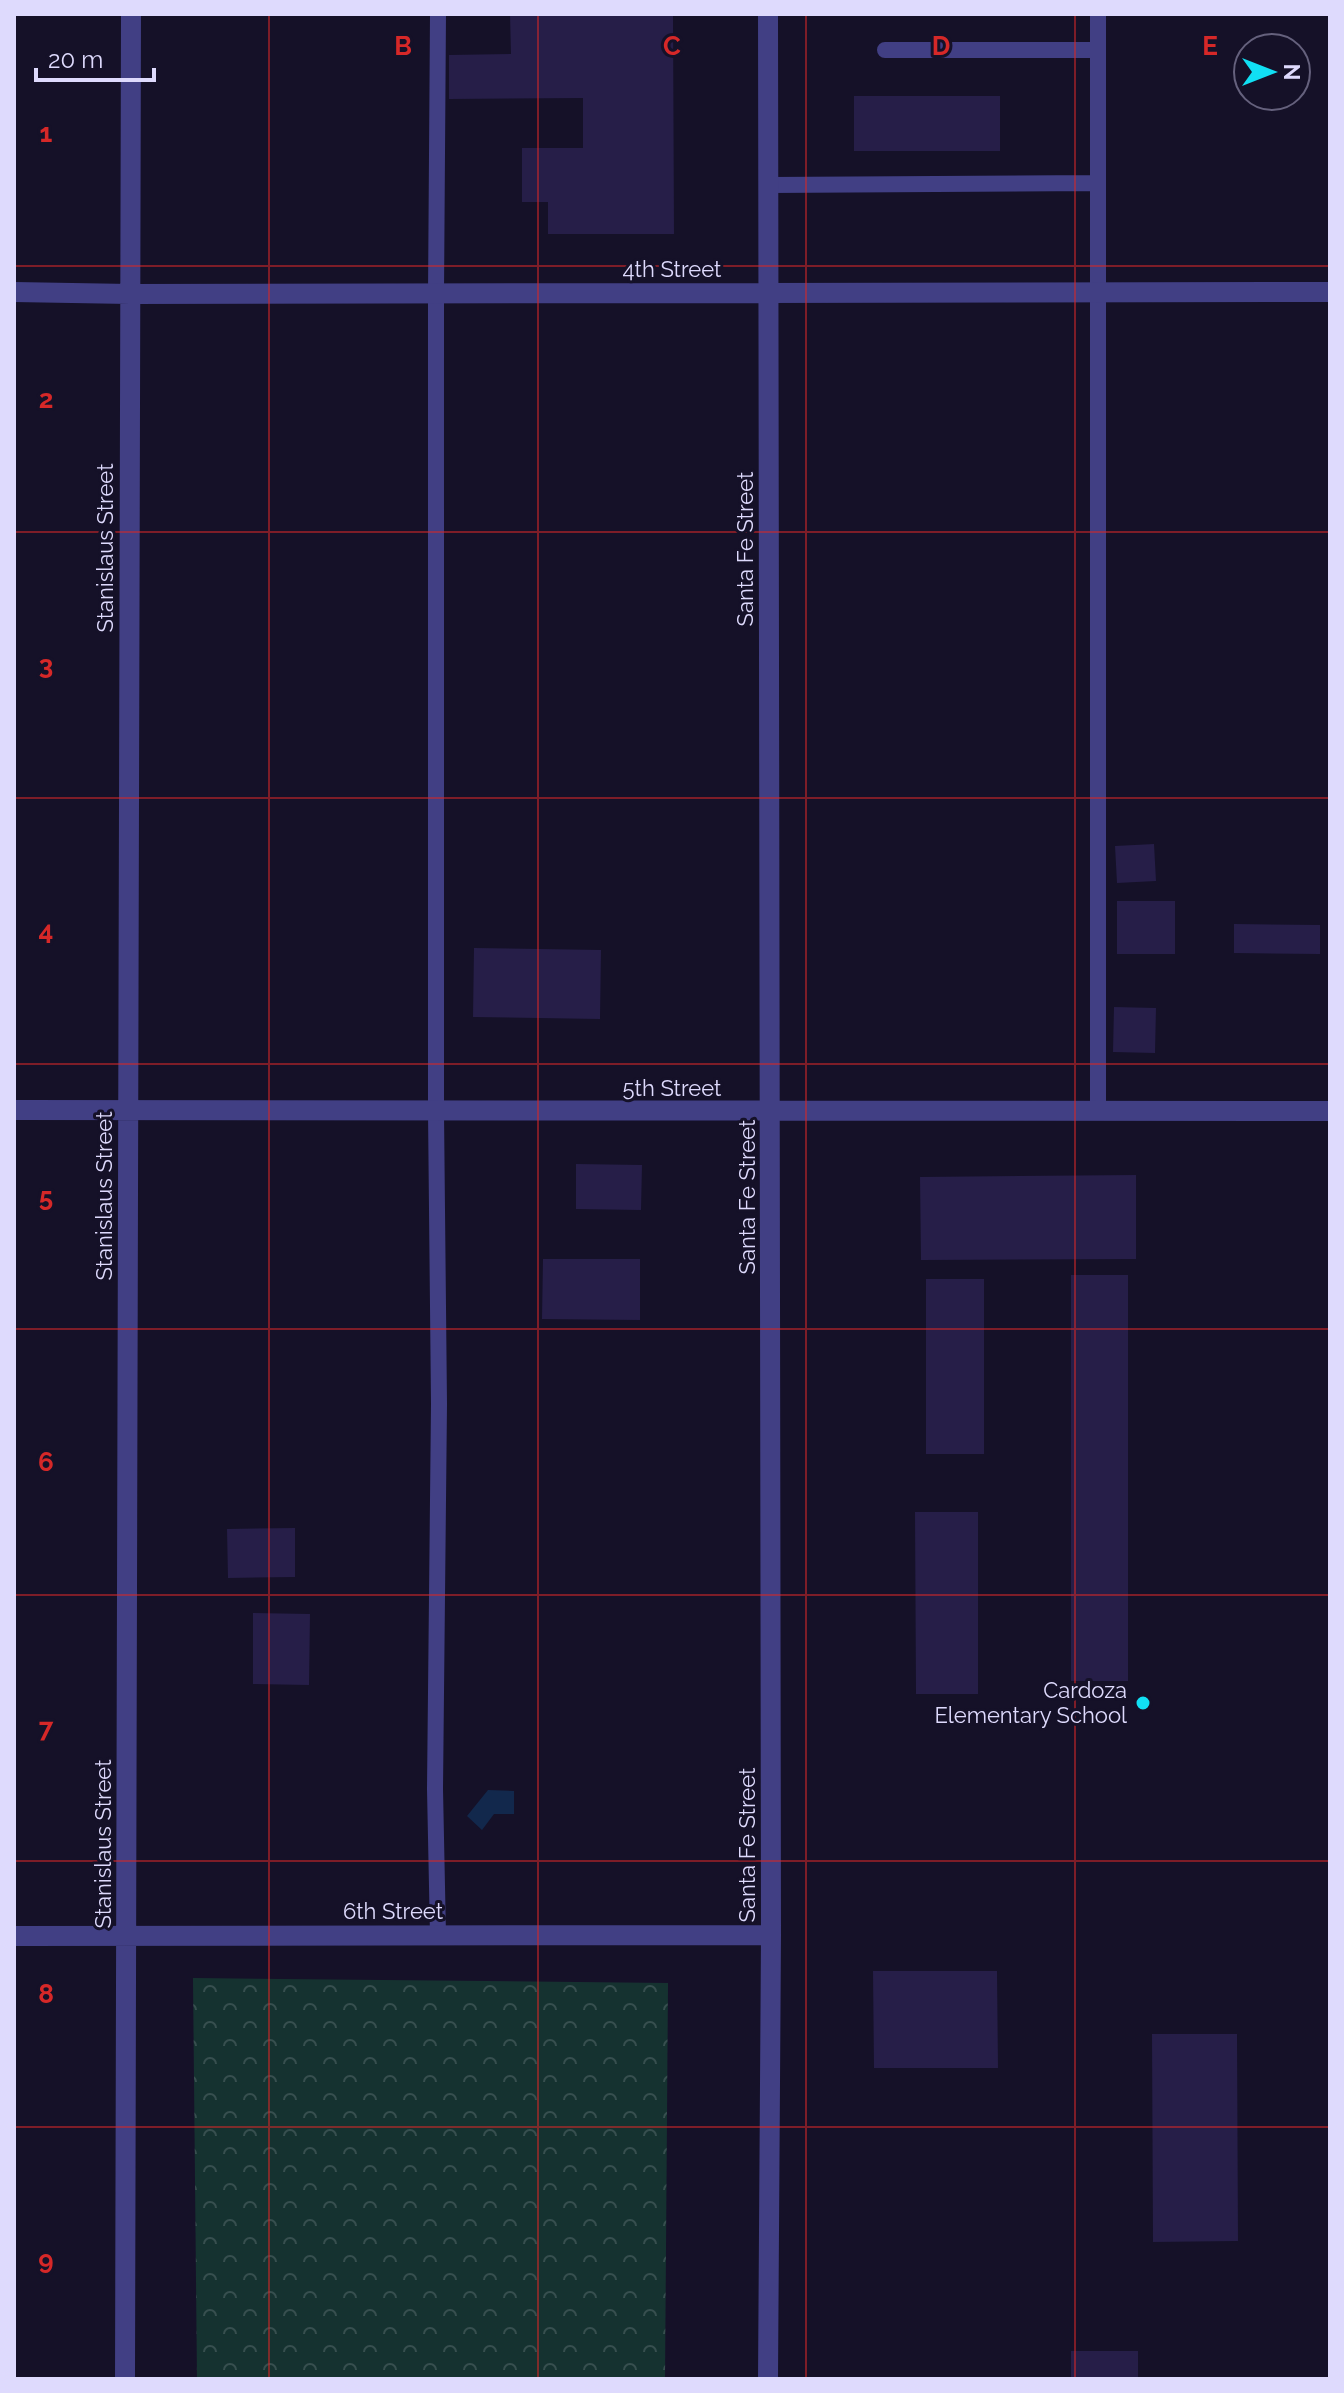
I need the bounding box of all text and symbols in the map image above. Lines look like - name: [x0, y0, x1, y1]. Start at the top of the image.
- text: B: [394, 31, 412, 61]
- text: C: [663, 31, 681, 61]
- text: D: [932, 31, 950, 61]
- text: E: [1202, 31, 1218, 61]
- scale bar: [36, 32, 154, 82]
- north arrow: [1232, 32, 1312, 112]
- text: 20 m: [48, 45, 103, 74]
- text: N: [1279, 64, 1305, 80]
- text: 1: [40, 118, 53, 148]
- street label: 4th Street: [623, 256, 722, 282]
- text: 2: [39, 384, 53, 414]
- street label: Stanislaus Street: [92, 463, 118, 633]
- street label: Santa Fe Street: [732, 471, 758, 626]
- text: 3: [39, 650, 53, 680]
- text: 4: [39, 916, 53, 946]
- street label: 5th Street: [623, 1075, 722, 1101]
- street label: Stanislaus Street: [91, 1111, 117, 1281]
- street label: Santa Fe Street: [734, 1119, 760, 1274]
- text: 5: [39, 1182, 53, 1212]
- text: 6: [38, 1447, 54, 1477]
- place label: Cardoza Elementary School: [934, 1677, 1127, 1728]
- marker: Cardoza Elementary School: [1134, 1694, 1152, 1712]
- text: 7: [39, 1713, 54, 1743]
- street label: Stanislaus Street: [90, 1759, 116, 1929]
- street label: Santa Fe Street: [734, 1767, 760, 1922]
- street label: 6th Street: [343, 1898, 444, 1924]
- text: 8: [38, 1979, 54, 2009]
- text: 9: [38, 2245, 54, 2275]

